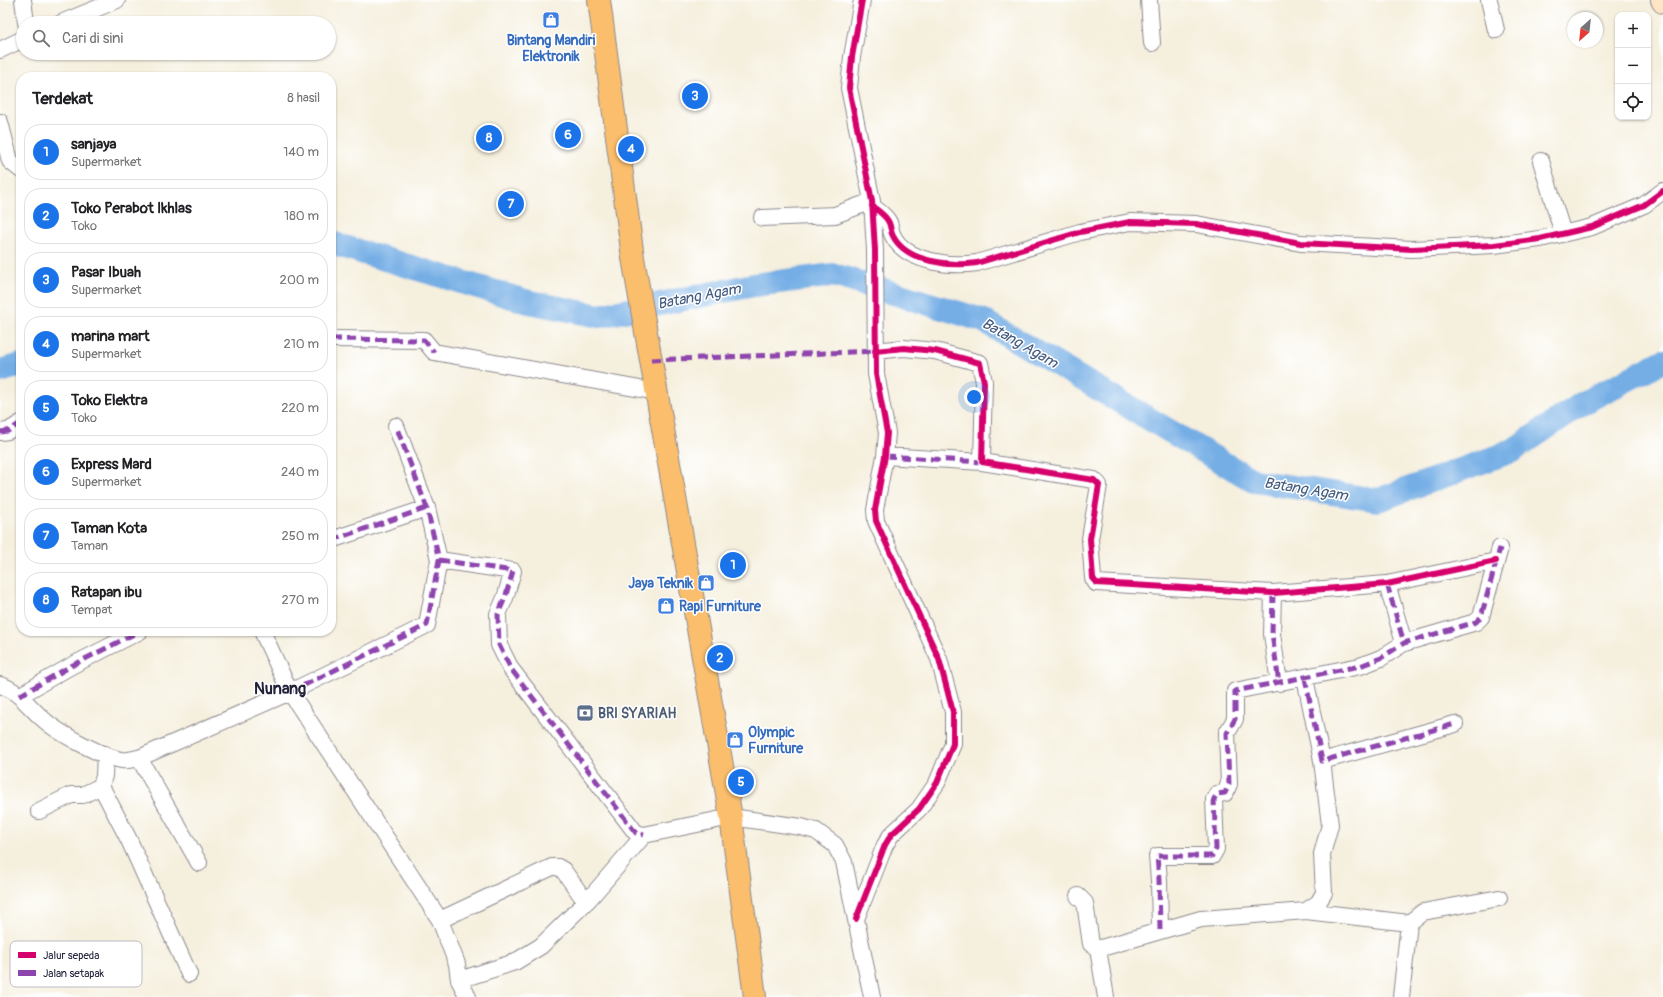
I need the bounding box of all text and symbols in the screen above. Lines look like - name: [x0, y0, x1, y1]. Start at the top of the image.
- shop icon: Bintang Mandiri Elektronik: [541, 10, 561, 30]
- north arrow: [1567, 12, 1603, 48]
- map controls: [1615, 12, 1651, 120]
- button: +: [1615, 12, 1651, 48]
- search box: [16, 16, 336, 60]
- icon: search: [30, 27, 52, 49]
- text: Cari di sini: [62, 29, 123, 48]
- place label: Bintang Mandiri Elektronik: [507, 32, 596, 65]
- button: −: [1615, 48, 1651, 84]
- pin: 3: [682, 81, 708, 111]
- button: locate: [1615, 84, 1651, 120]
- text: Terdekat: [32, 88, 93, 109]
- text: 8 hasil: [287, 90, 320, 106]
- pin: 6: [555, 120, 581, 150]
- pin: 8: [476, 123, 502, 153]
- pin: 4: [618, 134, 644, 164]
- text: sanjaya: [71, 135, 117, 154]
- text: 1: [43, 144, 49, 160]
- text: 140 m: [283, 144, 319, 160]
- text: Supermarket: [71, 154, 142, 170]
- pin: 7: [498, 189, 524, 219]
- text: Toko Perabot Ikhlas: [71, 199, 192, 218]
- text: 2: [42, 208, 50, 224]
- text: 180 m: [284, 208, 319, 224]
- text: Toko: [71, 218, 97, 234]
- text: Pasar Ibuah: [71, 263, 141, 282]
- text: 3: [42, 272, 50, 288]
- text: 200 m: [280, 272, 319, 288]
- water label: Batang Agam: [656, 279, 744, 314]
- text: Supermarket: [71, 282, 142, 298]
- water label: Batang Agam: [978, 314, 1063, 374]
- text: marina mart: [71, 327, 150, 346]
- text: 4: [42, 336, 50, 352]
- text: 210 m: [283, 336, 319, 352]
- text: Supermarket: [71, 346, 142, 362]
- your location: [964, 387, 984, 407]
- text: Toko Elektra: [71, 391, 148, 410]
- text: 5: [42, 400, 50, 416]
- text: 220 m: [281, 400, 319, 416]
- text: Toko: [71, 410, 97, 426]
- text: Express Mard: [71, 455, 152, 474]
- text: 6: [42, 464, 50, 480]
- text: 240 m: [281, 464, 319, 480]
- text: Supermarket: [71, 474, 142, 490]
- water label: Batang Agam: [1263, 474, 1351, 506]
- text: Taman Kota: [71, 519, 147, 538]
- text: 7: [43, 528, 49, 544]
- text: 250 m: [281, 528, 319, 544]
- text: Taman: [71, 538, 108, 554]
- pin: 1: [720, 550, 746, 580]
- shop icon: Jaya Teknik: [696, 573, 716, 593]
- place label: Jaya Teknik: [628, 575, 693, 592]
- text: Ratapan ibu: [71, 583, 142, 602]
- text: 8: [43, 592, 49, 608]
- text: 270 m: [282, 592, 319, 608]
- shop icon: Rapi Furniture: [656, 596, 676, 616]
- place label: Rapi Furniture: [679, 598, 762, 615]
- text: Tempat: [71, 602, 112, 618]
- pin: 2: [707, 643, 733, 673]
- district label: Nunang: [254, 679, 306, 699]
- bank icon: BRI SYARIAH: [575, 703, 595, 723]
- place label: BRI SYARIAH: [598, 705, 677, 722]
- place label: Olympic Furniture: [748, 724, 804, 757]
- shop icon: Olympic Furniture: [725, 730, 745, 750]
- pin: 5: [728, 767, 754, 797]
- legend: [10, 941, 142, 987]
- text: Jalur sepeda: [43, 949, 99, 962]
- text: Jalan setapak: [43, 967, 105, 980]

